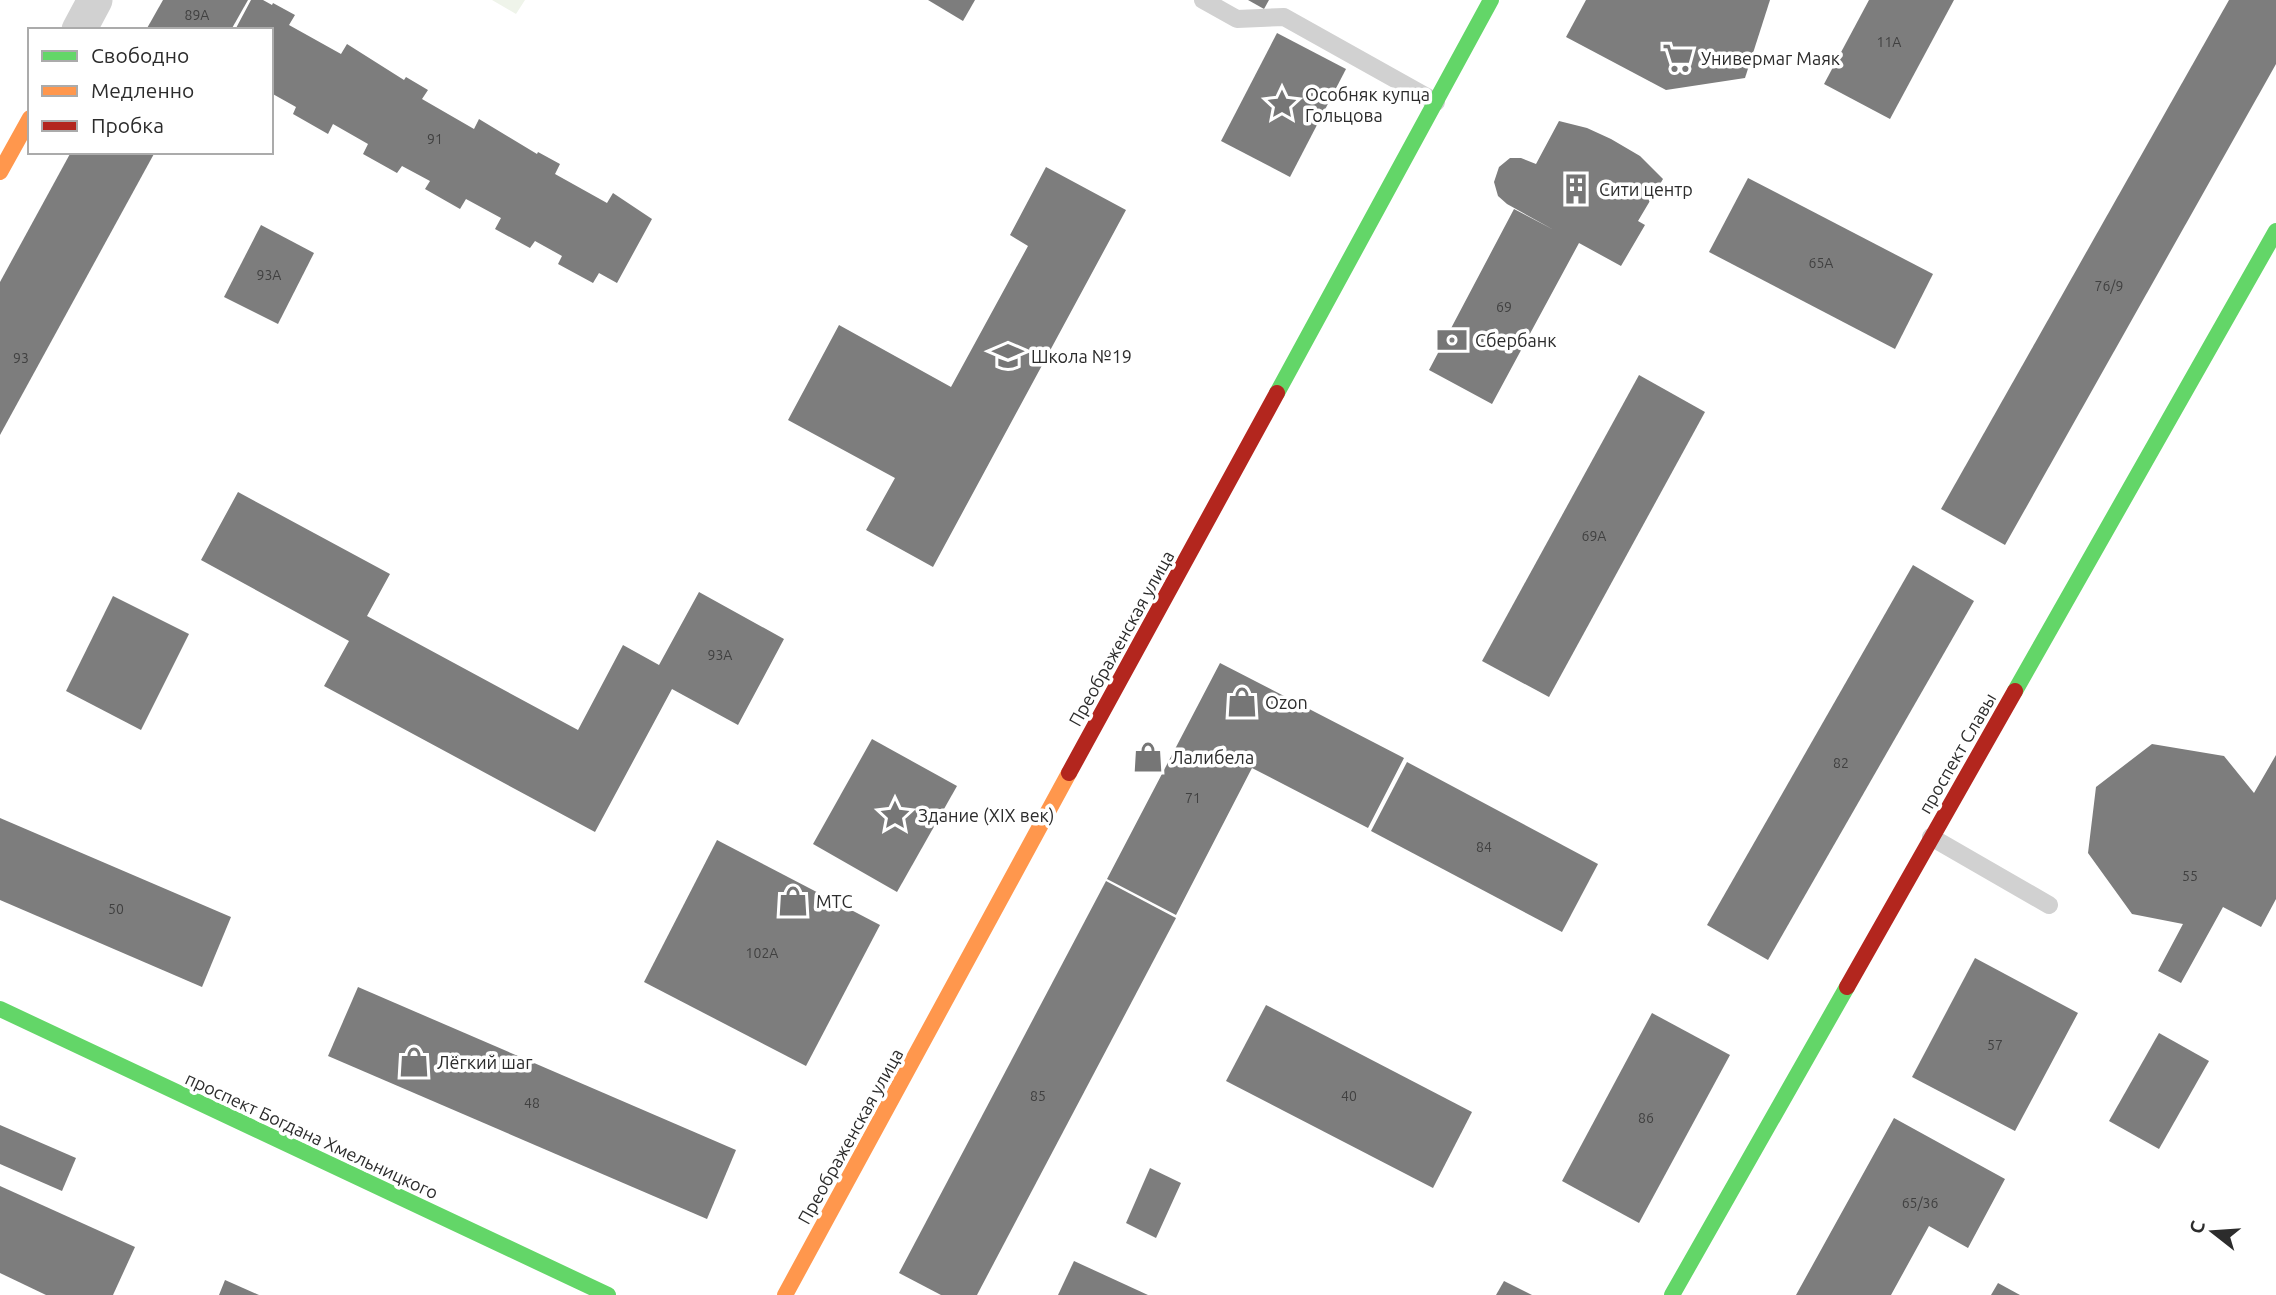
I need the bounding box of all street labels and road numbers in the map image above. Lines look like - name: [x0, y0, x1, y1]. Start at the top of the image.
- street label: Преображенская улица: [1064, 547, 1178, 729]
- street label: проспект Славы: [1914, 689, 2000, 817]
- street label: Преображенская улица: [793, 1045, 907, 1227]
- street label: проспект Богдана Хмельницкого: [183, 1068, 441, 1202]

